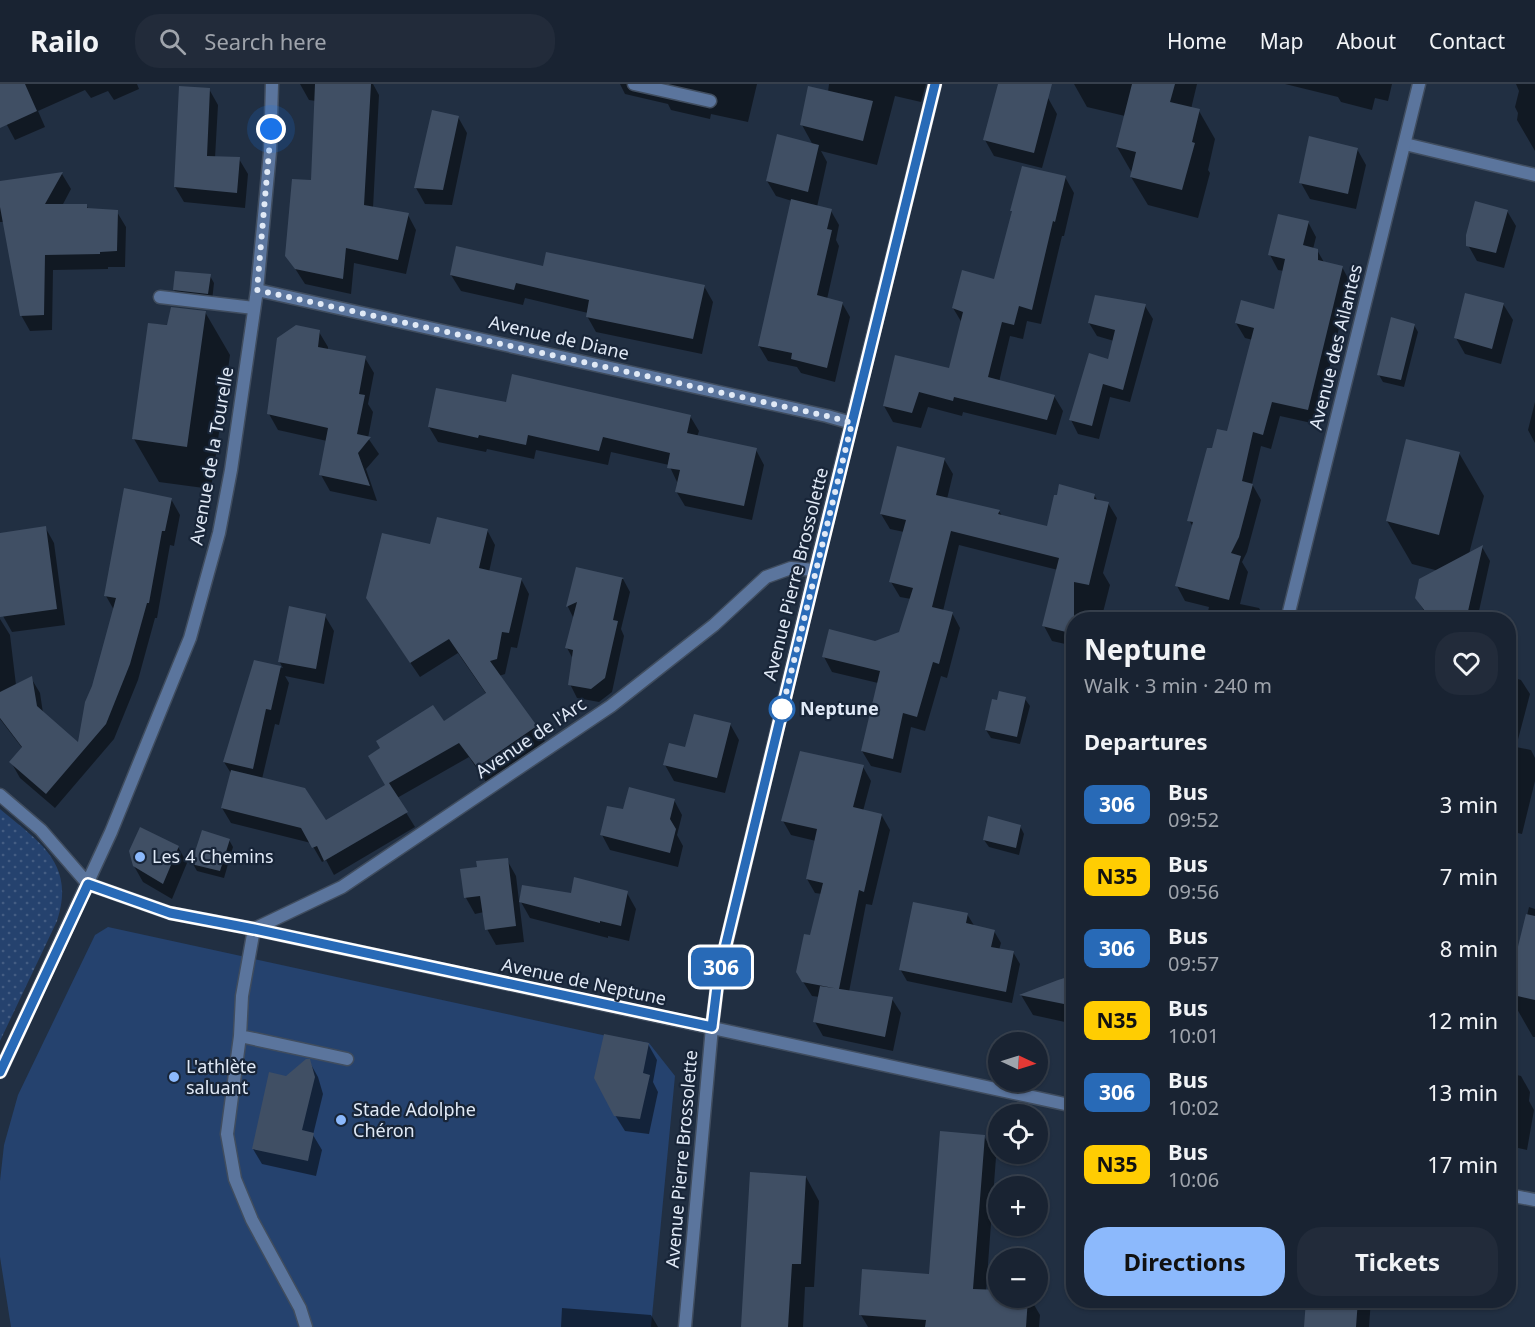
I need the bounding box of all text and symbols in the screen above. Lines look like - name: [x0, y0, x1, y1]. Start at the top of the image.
- search box: [135, 14, 555, 68]
- text: Railo: [30, 22, 99, 60]
- icon: search: [156, 25, 189, 58]
- text: Search here: [204, 26, 327, 56]
- text: Home: [1167, 27, 1227, 55]
- text: Map: [1260, 27, 1303, 55]
- text: About: [1336, 27, 1396, 55]
- text: Contact: [1429, 27, 1505, 55]
- your location: [256, 114, 286, 144]
- street label: Avenue des Ailantes: [1303, 262, 1367, 432]
- street label: Avenue de Diane: [487, 309, 632, 365]
- street label: Avenue de la Tourelle: [184, 365, 239, 547]
- street label: Avenue Pierre Brossolette: [757, 465, 833, 683]
- text: Neptune: [1084, 630, 1206, 668]
- button: heart: [1435, 632, 1498, 695]
- text: Walk · 3 min · 240 m: [1084, 672, 1272, 699]
- street label: Avenue de l'Arc: [470, 691, 591, 783]
- marker: Neptune: [769, 696, 795, 722]
- place label: Neptune: [800, 696, 879, 720]
- text: Departures: [1084, 726, 1208, 756]
- text: Bus: [1168, 776, 1208, 806]
- text: 3 min: [1440, 789, 1498, 819]
- text: 306: [1099, 790, 1135, 818]
- text: 09:52: [1168, 806, 1219, 833]
- place label: Les 4 Chemins: [152, 844, 274, 868]
- text: Bus: [1168, 848, 1208, 878]
- marker: Les 4 Chemins: [133, 850, 147, 864]
- text: 7 min: [1440, 861, 1498, 891]
- text: N35: [1096, 862, 1138, 890]
- text: 09:56: [1168, 878, 1219, 905]
- text: Bus: [1168, 920, 1208, 950]
- text: 8 min: [1440, 933, 1498, 963]
- text: 306: [1099, 934, 1135, 962]
- line badge: 306: [686, 948, 756, 986]
- text: 09:57: [1168, 950, 1219, 977]
- street label: Avenue de Neptune: [500, 952, 669, 1010]
- text: 306: [703, 953, 739, 981]
- text: Bus: [1168, 992, 1208, 1022]
- text: 12 min: [1427, 1005, 1498, 1035]
- text: N35: [1096, 1006, 1138, 1034]
- text: 10:01: [1168, 1022, 1219, 1049]
- north arrow: [988, 1032, 1048, 1092]
- map controls: [988, 1032, 1048, 1308]
- street label: Avenue Pierre Brossolette: [660, 1049, 702, 1269]
- place label: L'athlète saluant: [186, 1054, 257, 1099]
- text: Bus: [1168, 1064, 1208, 1094]
- marker: L'athlète saluant: [167, 1070, 181, 1084]
- text: 13 min: [1427, 1077, 1498, 1107]
- text: 306: [1099, 1078, 1135, 1106]
- text: 10:02: [1168, 1094, 1219, 1121]
- place label: Stade Adolphe Chéron: [353, 1097, 476, 1142]
- button: locate: [988, 1104, 1048, 1164]
- marker: Stade Adolphe Chéron: [334, 1113, 348, 1127]
- text: Bus: [1168, 1136, 1208, 1166]
- text: 17 min: [1427, 1149, 1498, 1179]
- text: N35: [1096, 1150, 1138, 1178]
- text: 10:06: [1168, 1166, 1219, 1193]
- button: +: [988, 1176, 1048, 1236]
- button: Directions: [1084, 1227, 1285, 1296]
- button: Tickets: [1297, 1227, 1498, 1296]
- button: −: [988, 1248, 1048, 1308]

